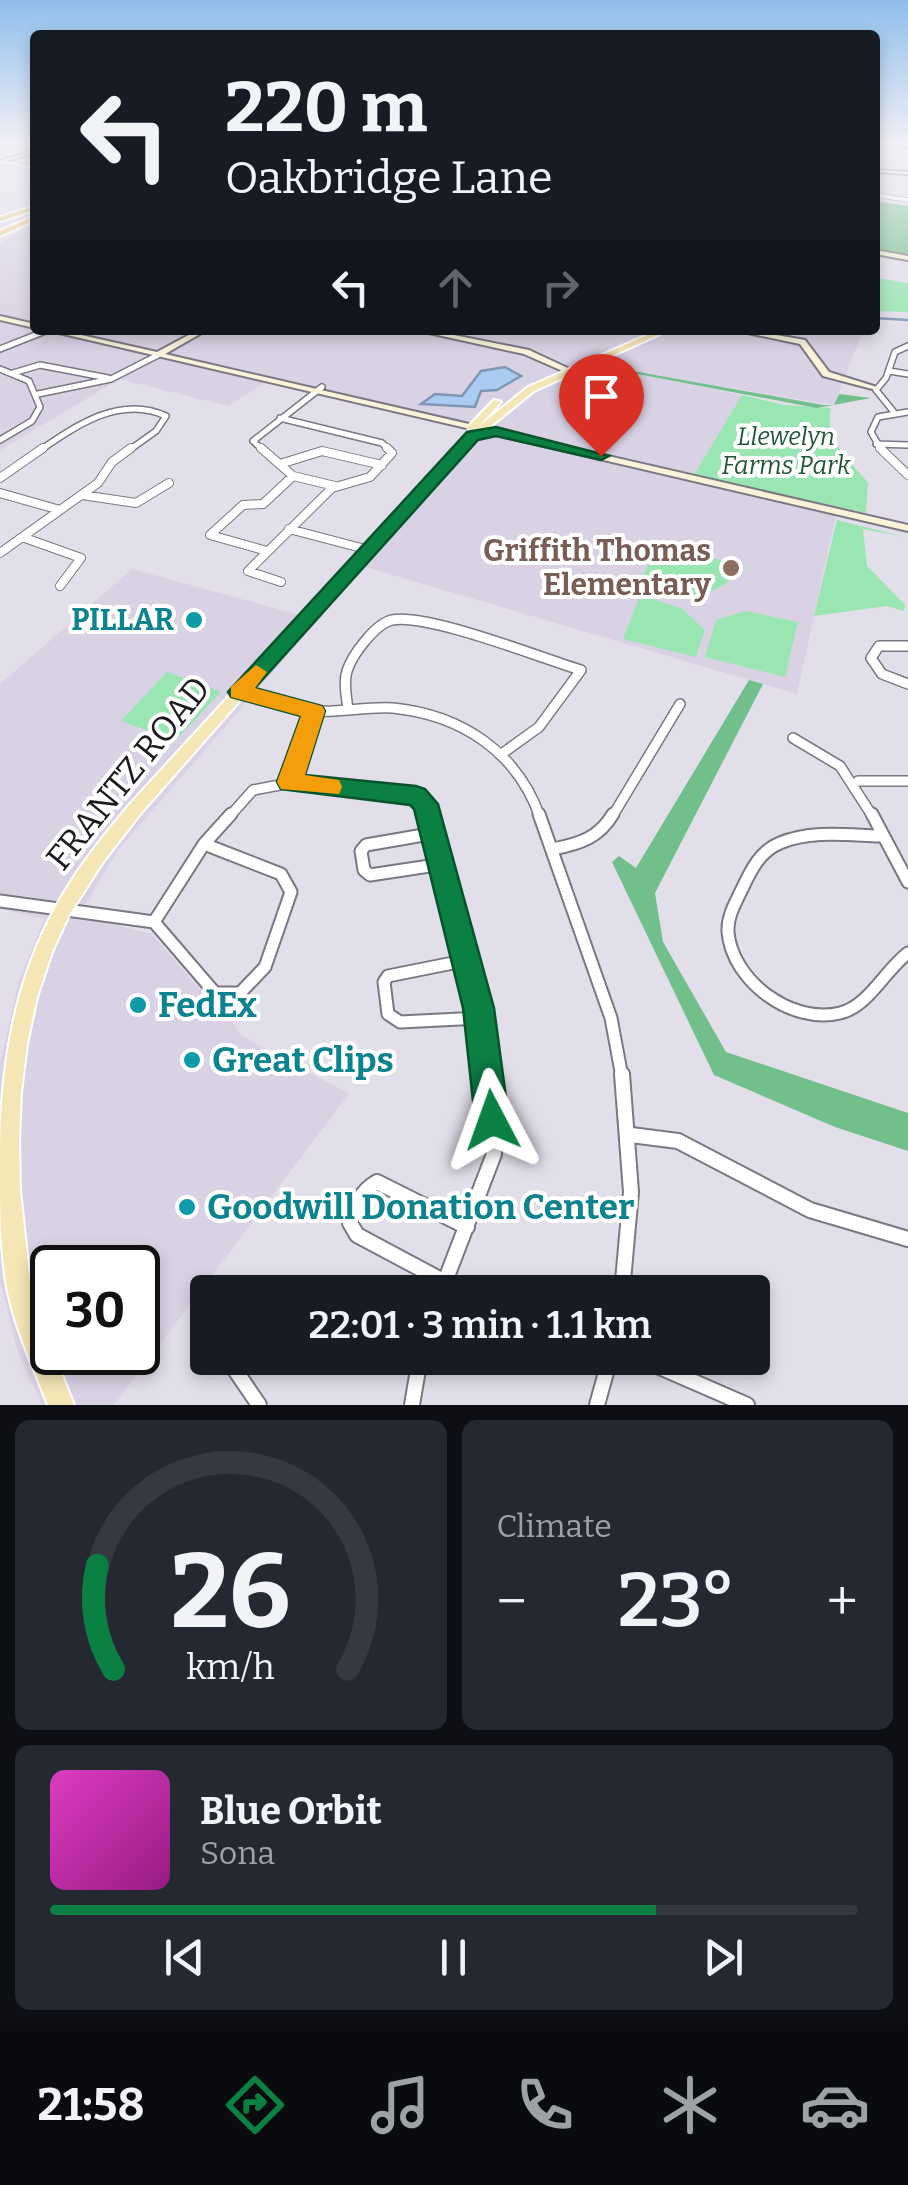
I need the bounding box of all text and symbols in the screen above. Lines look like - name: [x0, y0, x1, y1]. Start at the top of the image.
- text: 220 m: [225, 66, 428, 150]
- icon: left: [60, 70, 190, 200]
- text: Oakbridge Lane: [225, 151, 553, 205]
- icon: left: [323, 260, 378, 315]
- icon: ahead: [428, 260, 483, 315]
- icon: right: [533, 260, 588, 315]
- pin: [559, 354, 644, 457]
- icon: arrive: [574, 369, 629, 424]
- park label: Llewelyn Farms Park: [722, 422, 851, 481]
- place label: Griffith Thomas Elementary: [483, 533, 711, 603]
- marker: Griffith Thomas Elementary: [720, 557, 742, 579]
- place label: PILLAR: [71, 602, 174, 638]
- marker: PILLAR: [183, 609, 205, 631]
- street label: FRANTZ ROAD: [37, 668, 219, 878]
- place label: FedEx: [158, 984, 257, 1026]
- marker: FedEx: [127, 994, 149, 1016]
- place label: Great Clips: [212, 1039, 394, 1081]
- marker: Great Clips: [181, 1049, 203, 1071]
- position arrow: [440, 1068, 544, 1172]
- place label: Goodwill Donation Center: [207, 1186, 634, 1228]
- marker: Goodwill Donation Center: [176, 1196, 198, 1218]
- speed limit sign: 30: [30, 1245, 160, 1375]
- text: 22:01 · 3 min · 1.1 km: [309, 1302, 652, 1348]
- text: Climate: [497, 1507, 612, 1545]
- text: 26: [171, 1530, 291, 1655]
- text: 23°: [618, 1556, 736, 1646]
- text: −: [497, 1569, 527, 1635]
- text: +: [827, 1569, 858, 1635]
- text: km/h: [187, 1646, 275, 1688]
- text: Blue Orbit: [200, 1788, 382, 1834]
- text: Sona: [200, 1834, 275, 1872]
- icon: previous: [157, 1930, 212, 1985]
- icon: pause: [426, 1930, 481, 1985]
- icon: next: [696, 1930, 751, 1985]
- icon: directions: [220, 2070, 290, 2140]
- icon: music: [365, 2070, 435, 2140]
- icon: phone: [510, 2070, 580, 2140]
- icon: climate: [655, 2070, 725, 2140]
- icon: car: [800, 2070, 870, 2140]
- text: 21:58: [38, 2078, 145, 2132]

